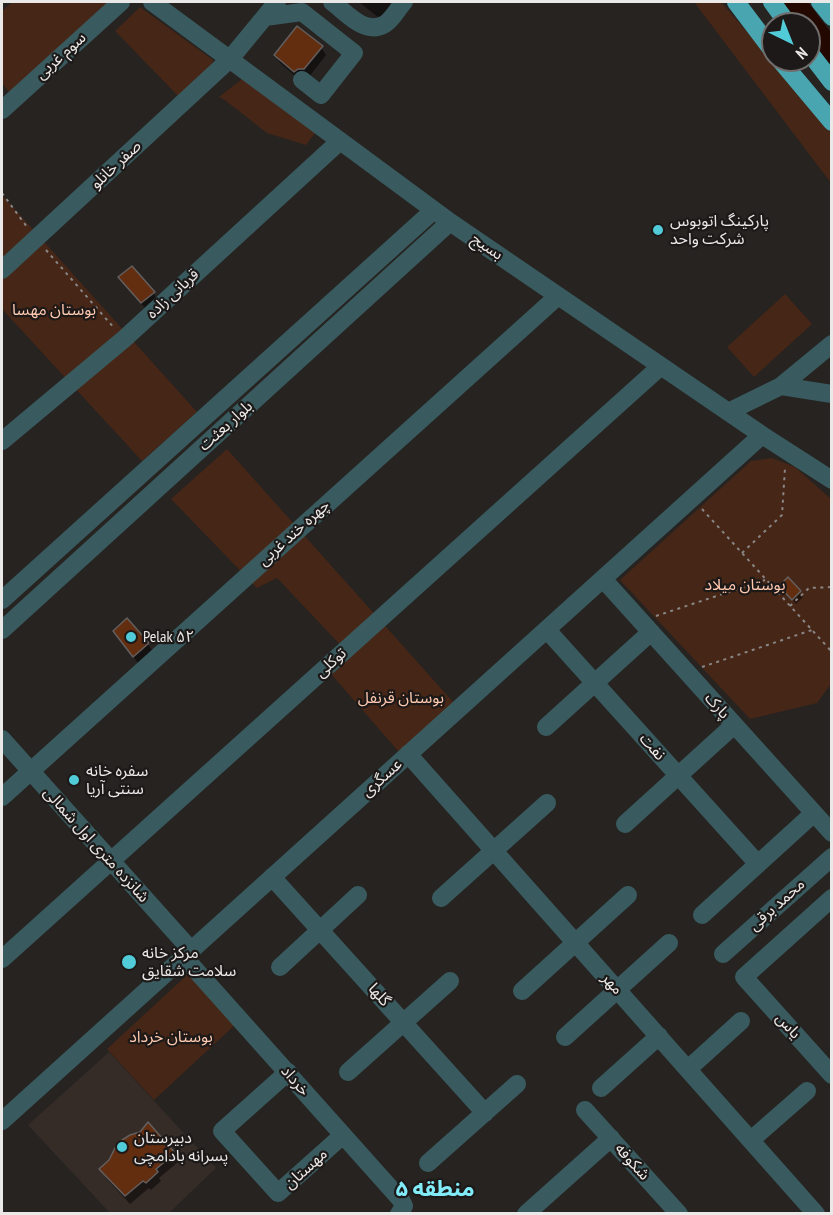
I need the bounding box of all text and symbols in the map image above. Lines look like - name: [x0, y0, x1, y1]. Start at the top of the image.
- north arrow: [761, 12, 821, 72]
- street label: سوم غربی: [32, 28, 90, 84]
- text: N: [792, 43, 812, 64]
- street label: صفر خانلو: [86, 137, 146, 193]
- place label: پارکینگ اتوبوس شرکت واحد: [670, 211, 769, 249]
- marker: پارکینگ اتوبوس شرکت واحد: [651, 223, 665, 237]
- street label: بسیج: [467, 229, 507, 265]
- street label: قربانی زاده: [143, 265, 203, 323]
- park label: بوستان مهسا: [12, 300, 96, 320]
- street label: بلوار بعثت: [195, 397, 257, 455]
- street label: چهره خند غربی: [254, 496, 334, 570]
- park label: بوستان میلاد: [705, 575, 785, 595]
- place label: Pelak ۵۲: [143, 627, 194, 647]
- marker: Pelak ۵۲: [124, 630, 138, 644]
- street label: توکلی: [311, 644, 351, 682]
- park label: بوستان قرنفل: [358, 688, 444, 708]
- street label: پارک: [700, 689, 734, 723]
- street label: نفت: [635, 730, 669, 764]
- street label: عسگری: [358, 755, 406, 801]
- place label: سفره خانه سنتی آریا: [86, 761, 148, 799]
- marker: سفره خانه سنتی آریا: [67, 773, 81, 787]
- street label: شانزده متری اول شمالی: [39, 783, 153, 907]
- street label: محمد برقی: [745, 875, 809, 935]
- place label: مرکز خانه سلامت شقایق: [142, 943, 236, 981]
- marker: مرکز خانه سلامت شقایق: [120, 953, 138, 971]
- street label: مهر: [597, 969, 627, 999]
- street label: گلها: [364, 980, 394, 1010]
- street label: یاس: [771, 1009, 805, 1043]
- park label: بوستان خرداد: [129, 1027, 213, 1047]
- street label: خرداد: [276, 1062, 314, 1100]
- place label: دبیرستان پسرانه بادامچی: [134, 1128, 228, 1166]
- marker: دبیرستان پسرانه بادامچی: [115, 1140, 129, 1154]
- street label: شکوفه: [610, 1140, 654, 1184]
- street label: مهستان: [280, 1145, 332, 1193]
- district label: منطقه ۵: [396, 1177, 474, 1203]

